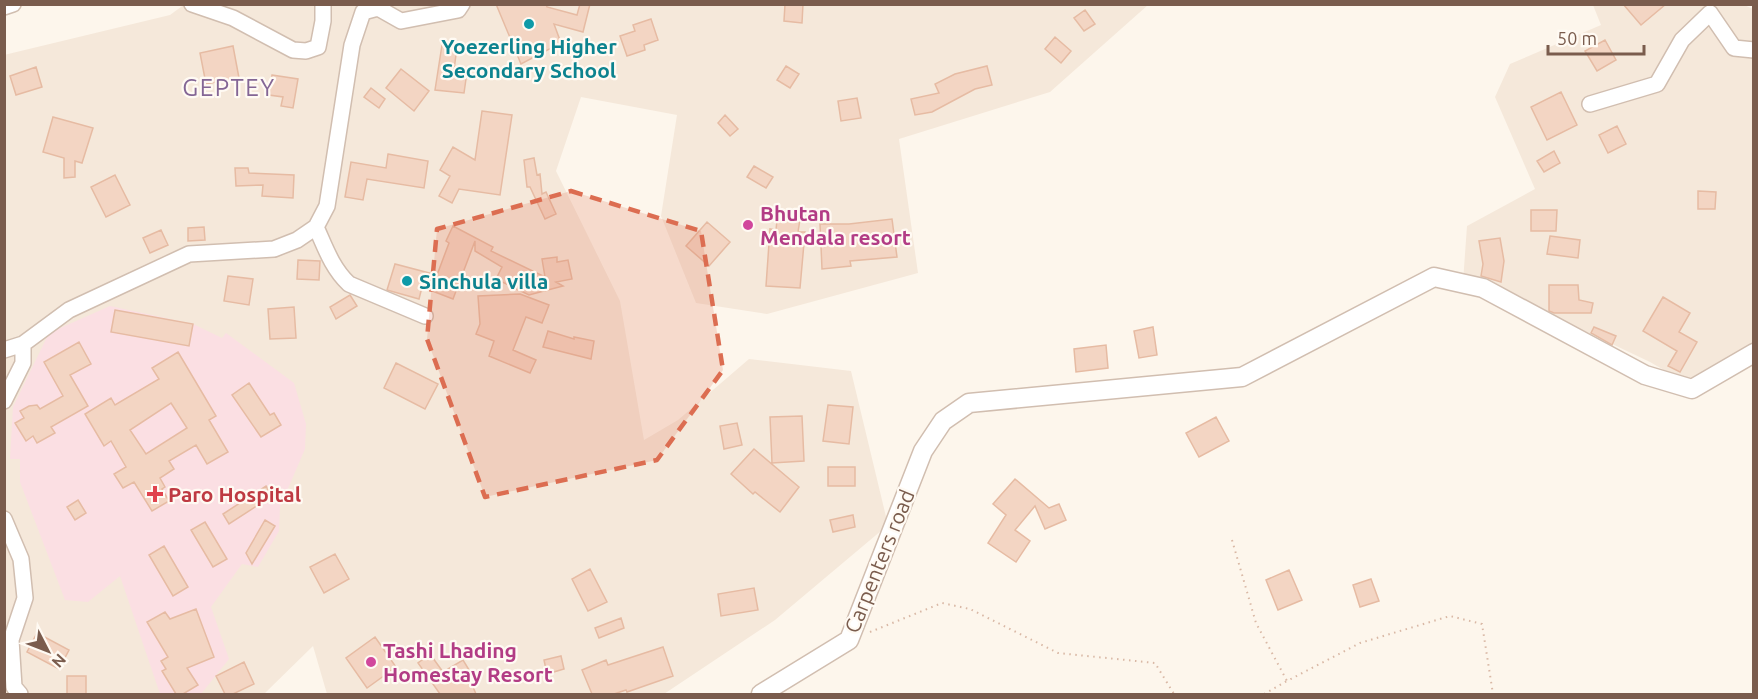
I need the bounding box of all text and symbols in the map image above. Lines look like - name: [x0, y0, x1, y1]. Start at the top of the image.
- marker: Yoezerling Higher Secondary School: [522, 17, 536, 31]
- scale bar: [1548, 18, 1644, 56]
- text: 50 m: [1557, 28, 1597, 48]
- place label: Yoezerling Higher Secondary School: [441, 34, 617, 82]
- district label: GEPTEY: [182, 74, 276, 101]
- place label: Bhutan Mendala resort: [760, 201, 911, 249]
- marker: Bhutan Mendala resort: [741, 218, 755, 232]
- place label: Sinchula villa: [419, 269, 548, 293]
- marker: Sinchula villa: [400, 274, 414, 288]
- place label: Paro Hospital: [168, 482, 301, 506]
- marker: Paro Hospital: [146, 485, 164, 503]
- street label: Carpenters road: [839, 486, 919, 636]
- north arrow: [18, 621, 78, 681]
- place label: Tashi Lhading Homestay Resort: [383, 638, 553, 686]
- text: N: [48, 651, 70, 671]
- marker: Tashi Lhading Homestay Resort: [364, 655, 378, 669]

